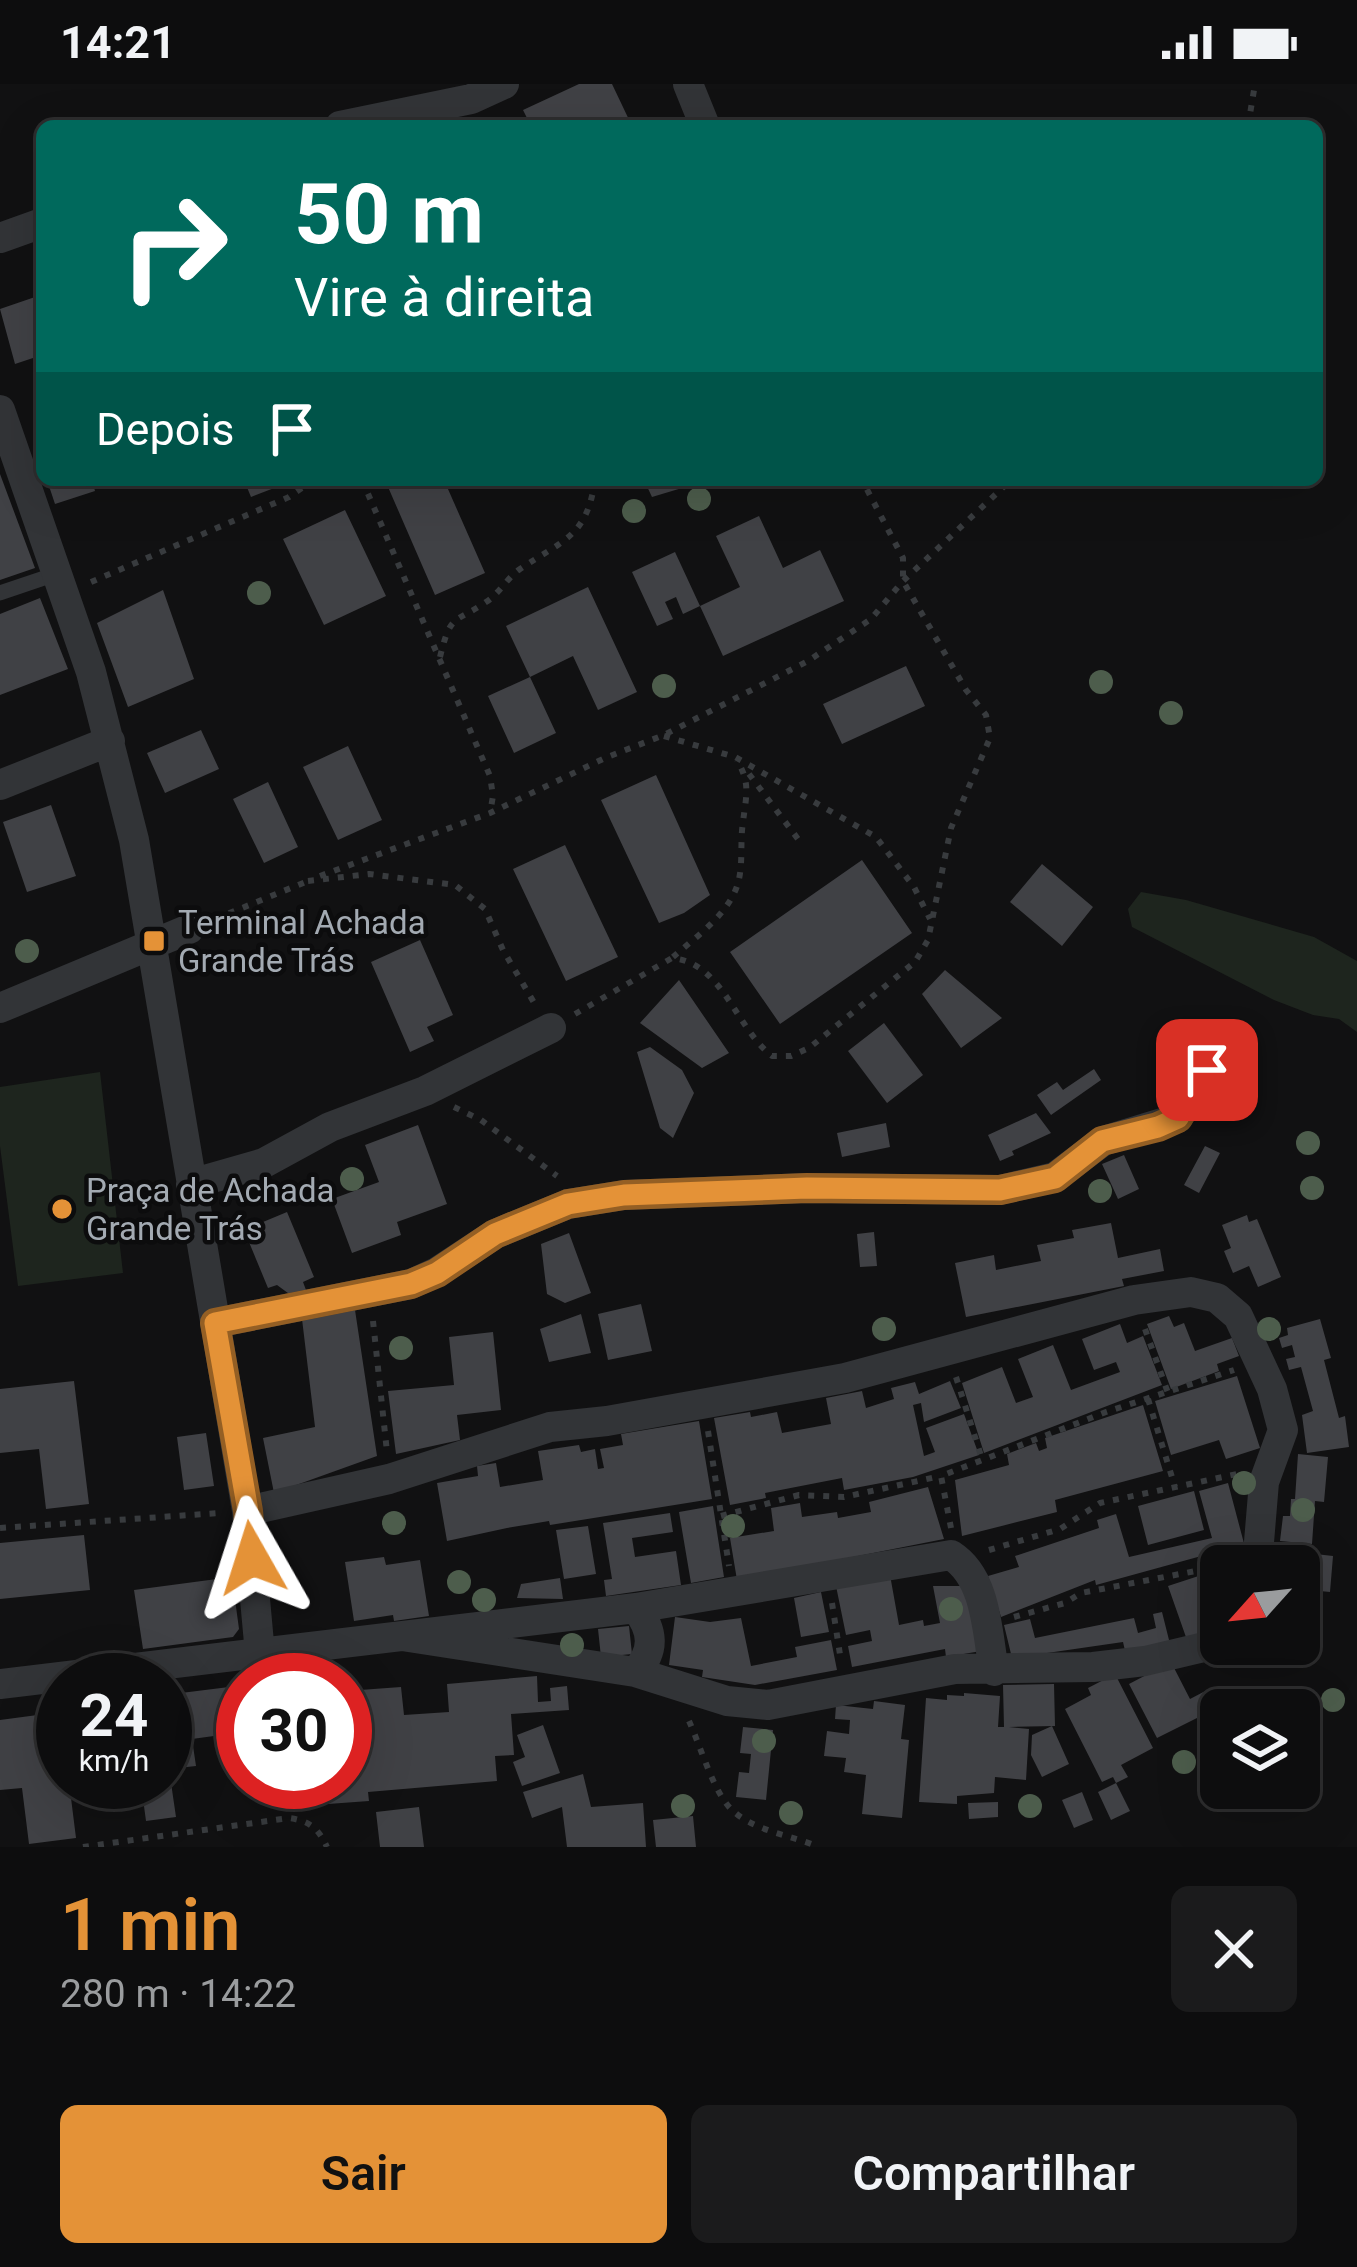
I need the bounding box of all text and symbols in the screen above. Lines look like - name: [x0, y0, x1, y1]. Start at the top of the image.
- text: 14:21: [60, 16, 176, 69]
- text: 50 m: [294, 165, 484, 264]
- icon: right: [96, 168, 252, 324]
- text: Vire à direita: [294, 266, 594, 329]
- icon: arrive: [259, 396, 325, 462]
- text: Depois: [96, 403, 235, 456]
- place label: Terminal Achada Grande Trás: [178, 903, 426, 980]
- marker: Terminal Achada Grande Trás: [141, 928, 167, 954]
- pin: [1156, 1019, 1258, 1121]
- icon: arrive: [1174, 1037, 1240, 1103]
- place label: Praça de Achada Grande Trás: [86, 1171, 335, 1248]
- marker: Praça de Achada Grande Trás: [49, 1196, 75, 1222]
- position arrow: [189, 1495, 315, 1621]
- north arrow: [1200, 1545, 1320, 1665]
- map controls: [1200, 1545, 1320, 1809]
- speed limit sign: 30: [216, 1653, 372, 1809]
- text: 24: [80, 1680, 148, 1751]
- button: layers: [1200, 1689, 1320, 1809]
- text: km/h: [79, 1743, 149, 1778]
- text: 1 min: [60, 1883, 241, 1968]
- button: close: [1171, 1886, 1297, 2012]
- text: 280 m · 14:22: [60, 1971, 296, 2017]
- button: Sair: [60, 2105, 667, 2243]
- button: Compartilhar: [691, 2105, 1297, 2243]

